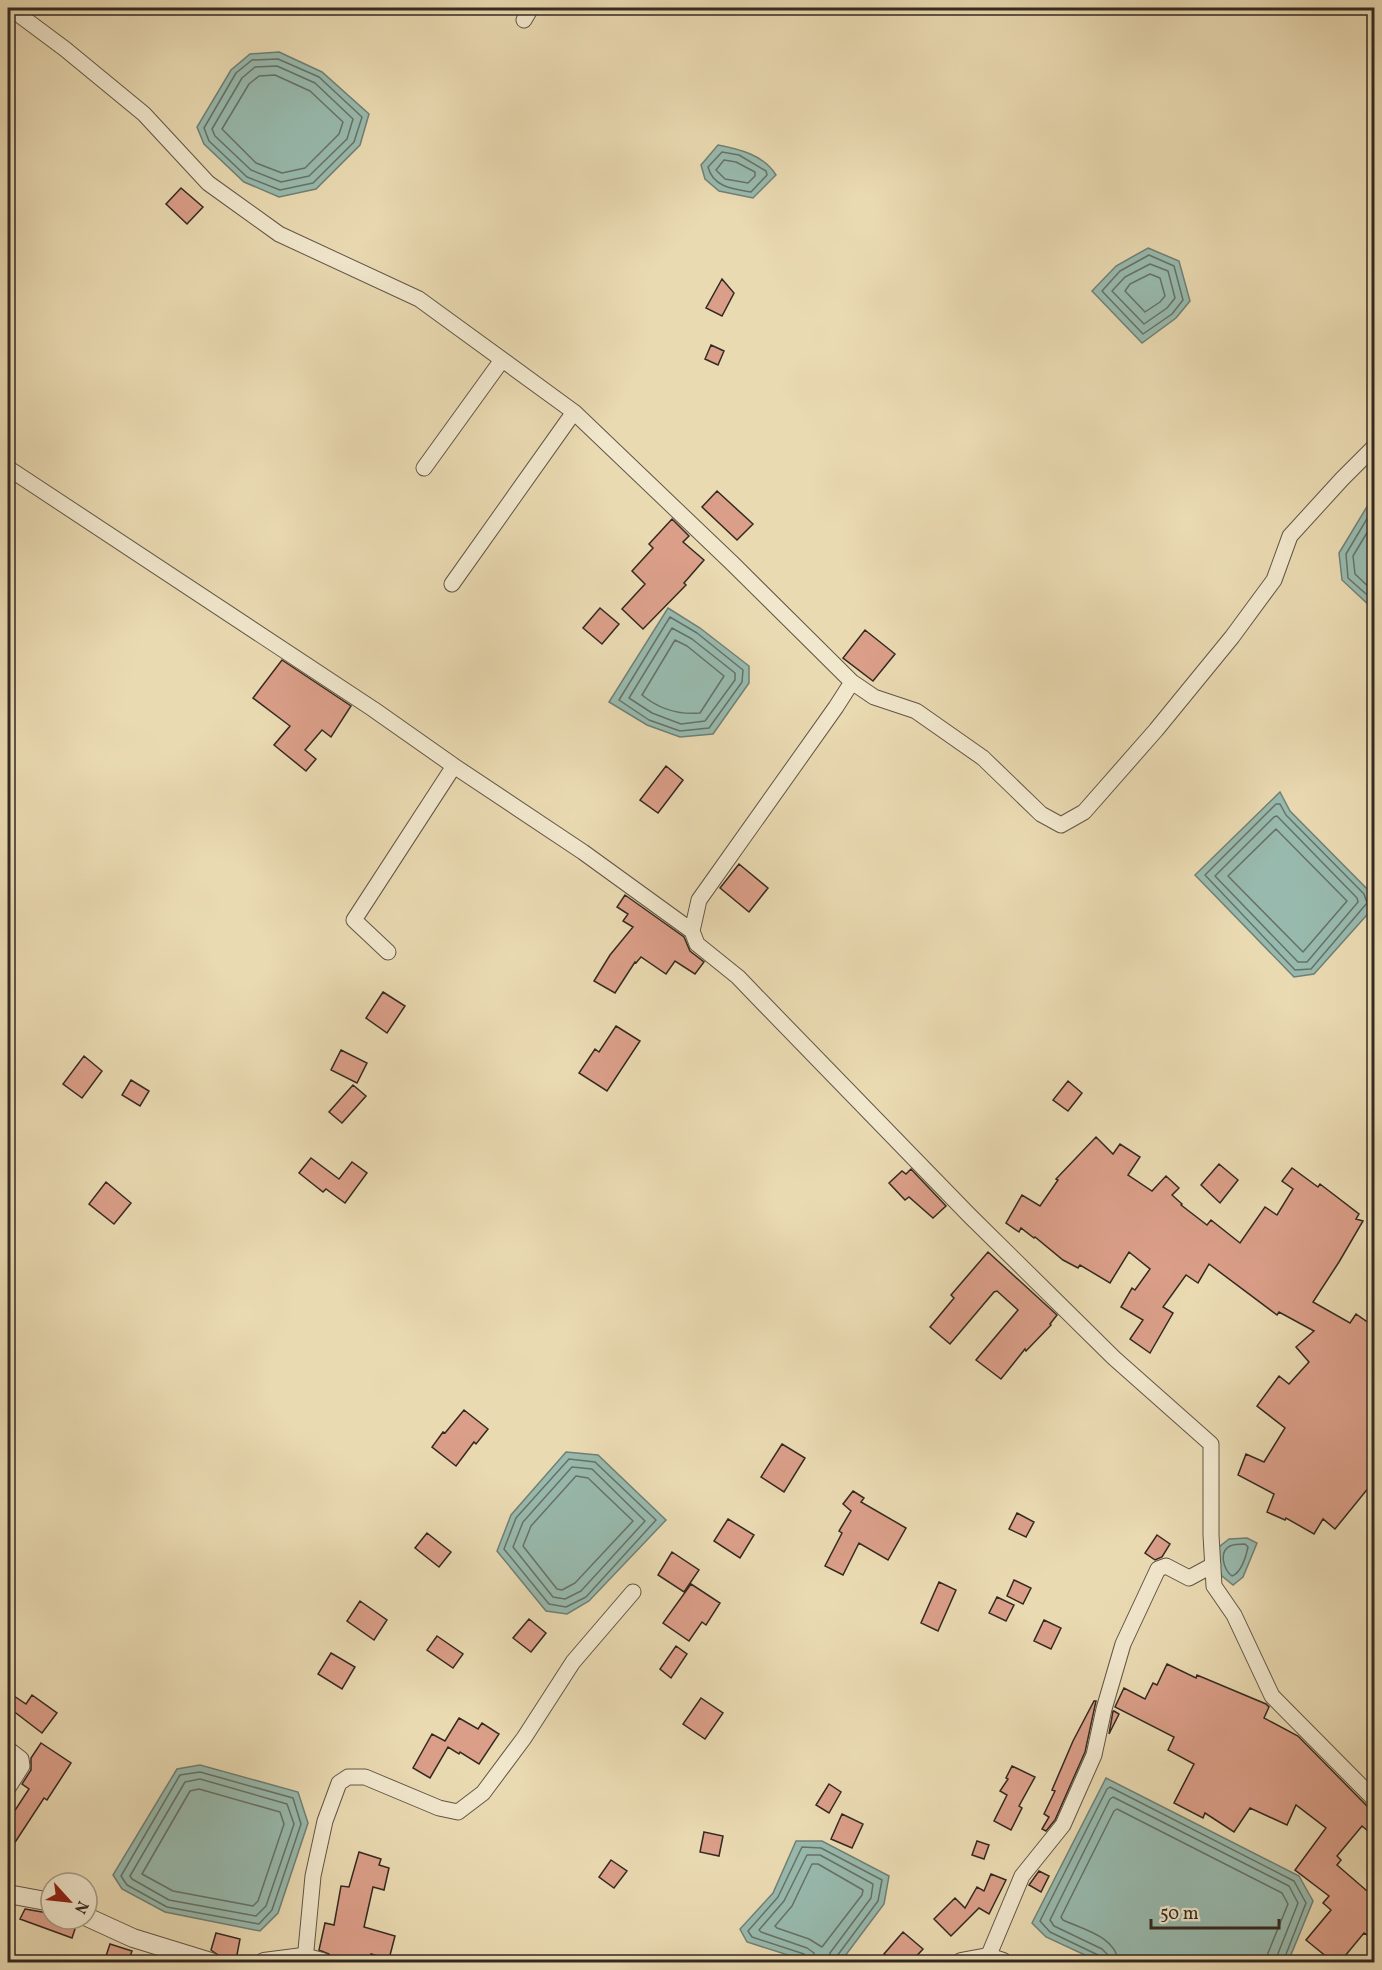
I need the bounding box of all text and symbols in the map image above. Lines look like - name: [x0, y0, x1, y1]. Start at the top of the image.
- north arrow: [39, 1871, 99, 1931]
- scale bar: [1151, 1892, 1278, 1930]
- text: N: [68, 1897, 93, 1917]
- text: 50 m: [1160, 1902, 1199, 1927]

